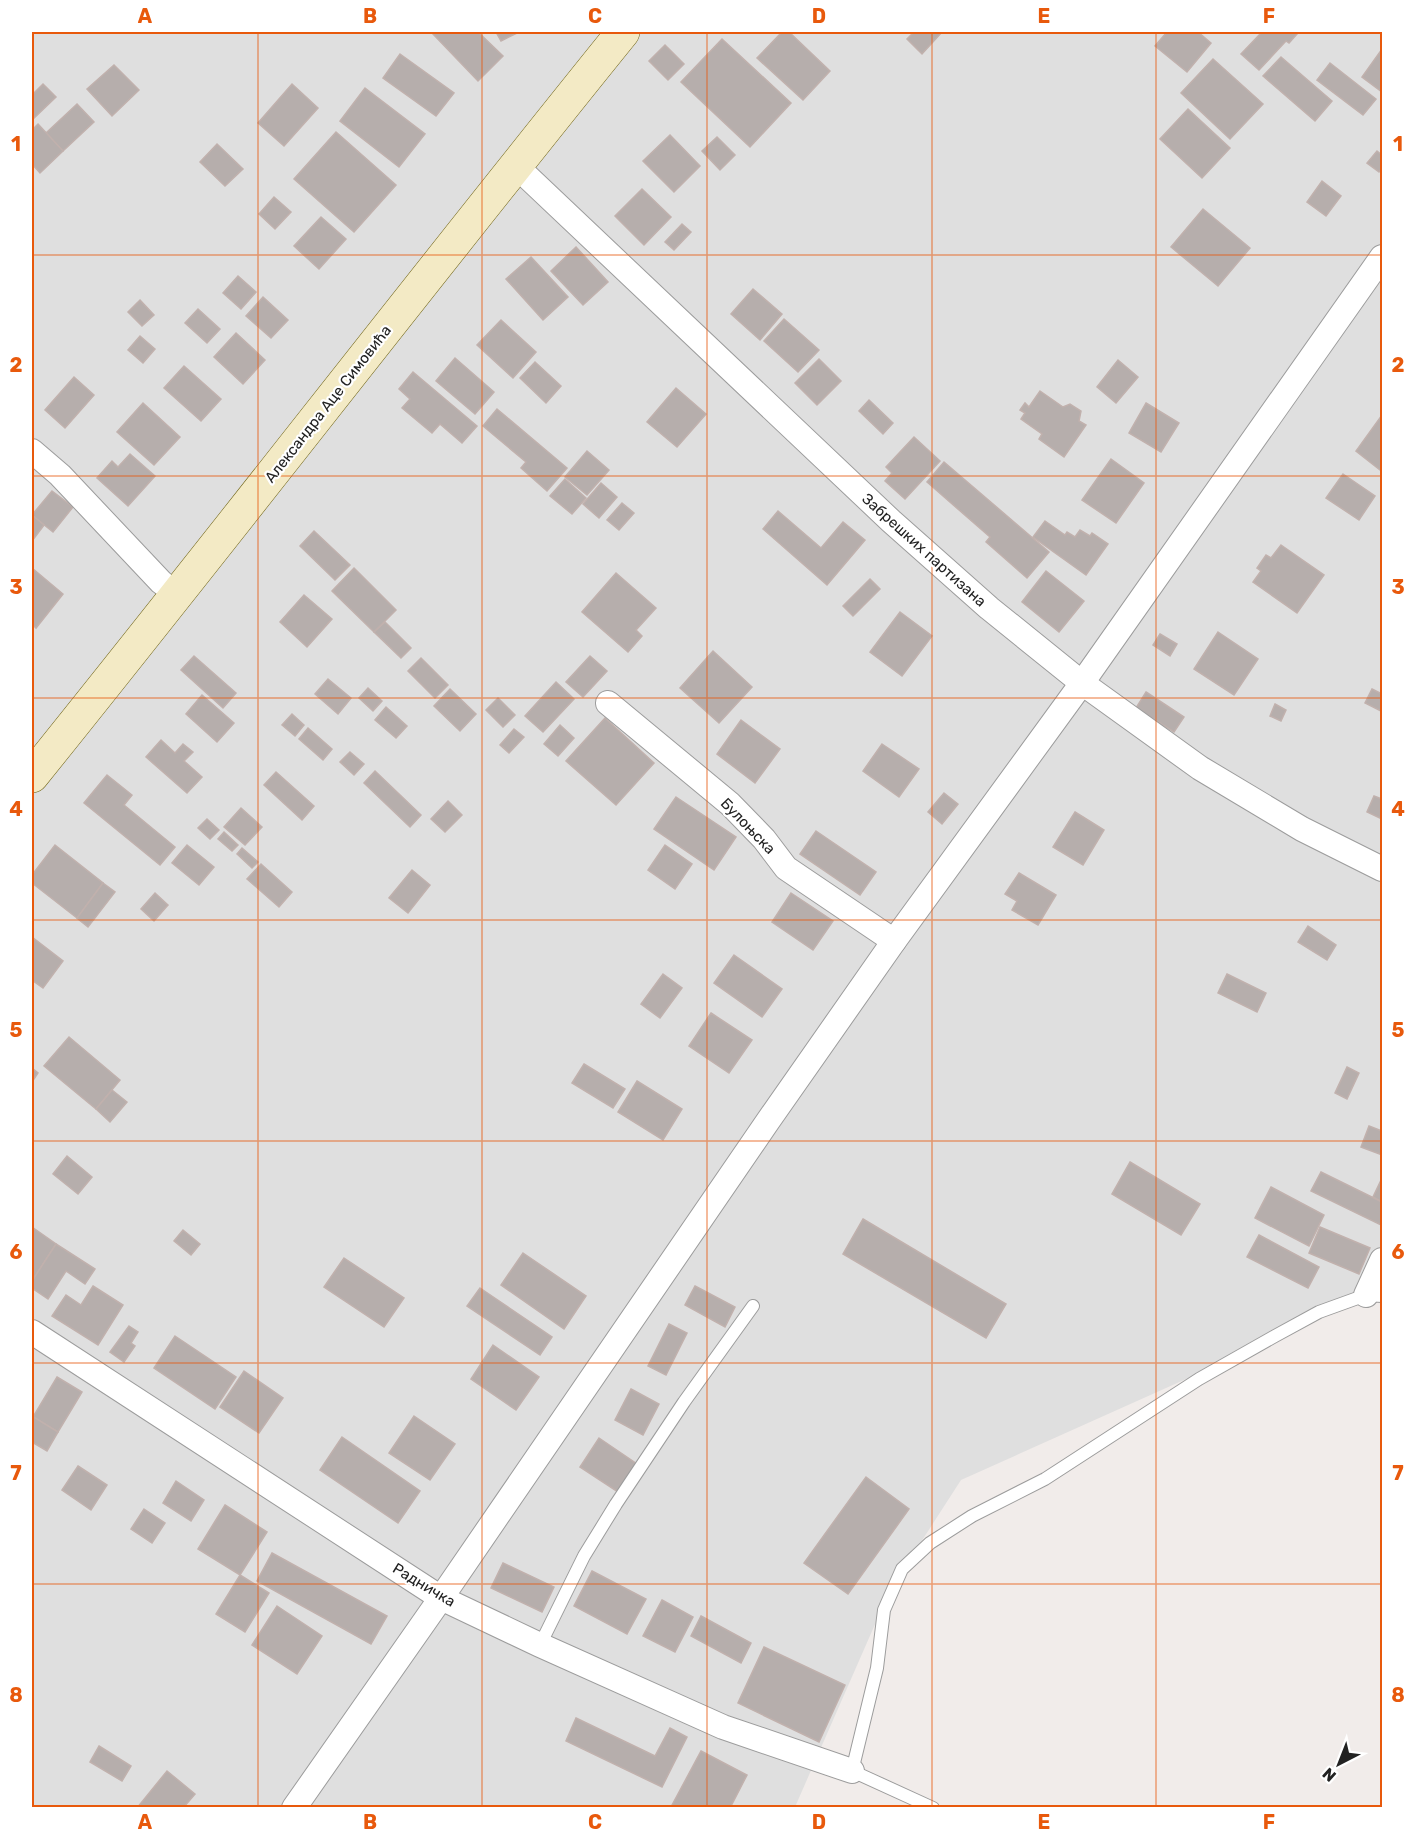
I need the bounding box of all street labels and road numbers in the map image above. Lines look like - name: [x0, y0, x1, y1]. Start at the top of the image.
- street label: Александра Аце Симовића: [261, 322, 395, 486]
- street label: Забрешких партизана: [858, 490, 990, 610]
- street label: Булоњска: [717, 794, 779, 858]
- street label: Радничка: [389, 1559, 459, 1611]

